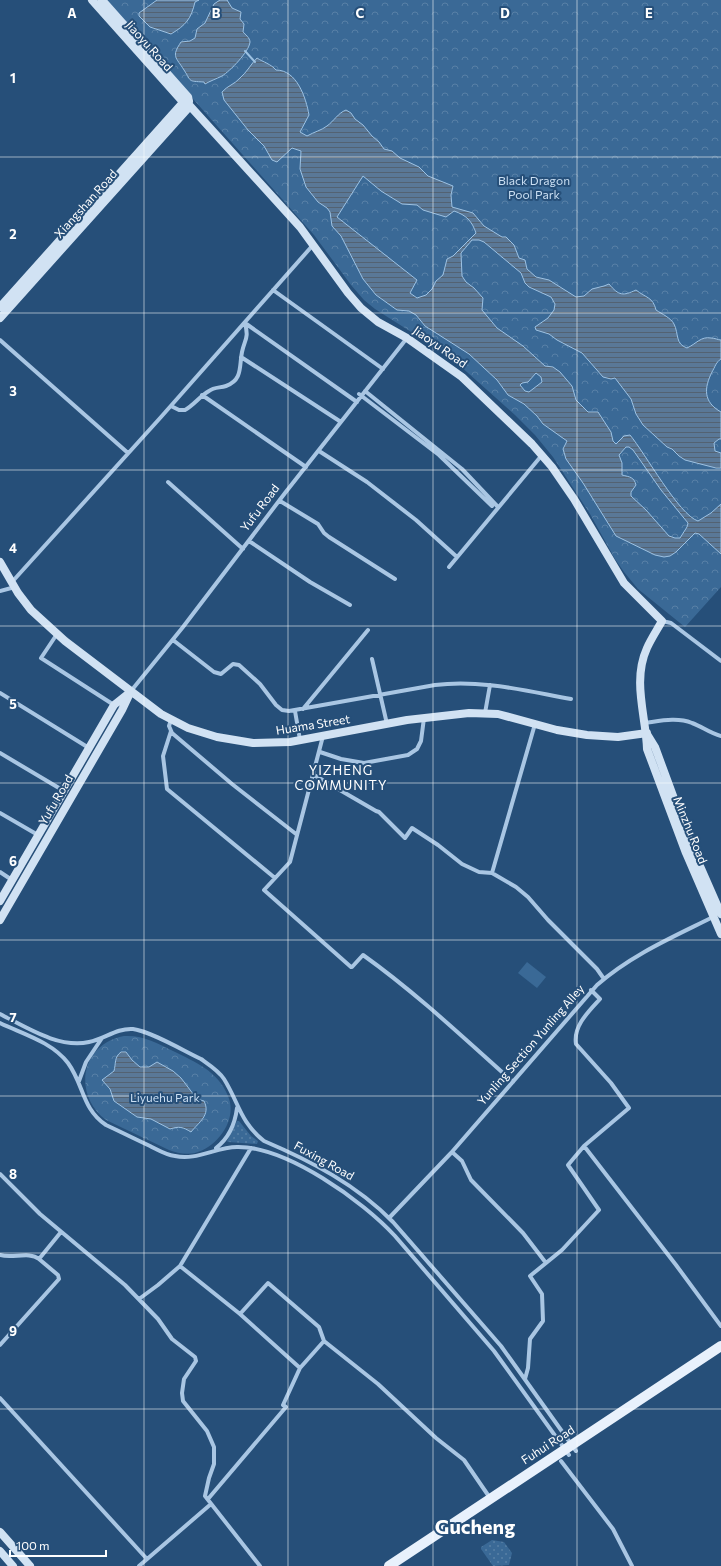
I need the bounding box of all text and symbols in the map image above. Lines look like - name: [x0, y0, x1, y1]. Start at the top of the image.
- text: A: [67, 5, 77, 21]
- text: B: [212, 5, 221, 21]
- text: C: [356, 5, 365, 21]
- text: D: [500, 5, 510, 21]
- text: E: [645, 5, 653, 21]
- street label: Jiaoyu Road: [123, 17, 176, 74]
- text: 1: [10, 70, 16, 86]
- street label: Xiangshan Road: [51, 166, 120, 240]
- park label: Black Dragon Pool Park: [498, 173, 570, 201]
- text: 2: [9, 226, 17, 242]
- street label: Jiaoyu Road: [410, 322, 470, 371]
- text: 3: [9, 383, 17, 399]
- street label: Yufu Road: [237, 481, 282, 534]
- text: 4: [9, 540, 17, 556]
- text: 5: [9, 696, 17, 712]
- street label: Huama Street: [275, 711, 351, 737]
- district label: YIZHENG COMMUNITY: [295, 762, 387, 793]
- street label: Yufu Road: [35, 772, 75, 827]
- street label: Minzhu Road: [671, 794, 711, 865]
- text: 6: [9, 853, 17, 869]
- street label: Yunling Section Yunling Alley: [474, 981, 586, 1108]
- text: 7: [9, 1009, 17, 1025]
- park label: Liyuehu Park: [130, 1090, 201, 1104]
- street label: Fuxing Road: [292, 1138, 357, 1182]
- text: 8: [9, 1166, 17, 1182]
- text: 9: [9, 1323, 17, 1339]
- street label: Fuhui Road: [518, 1422, 577, 1466]
- district label: Gucheng: [435, 1514, 515, 1538]
- scale bar: [10, 1532, 106, 1558]
- text: 100 m: [16, 1538, 50, 1552]

